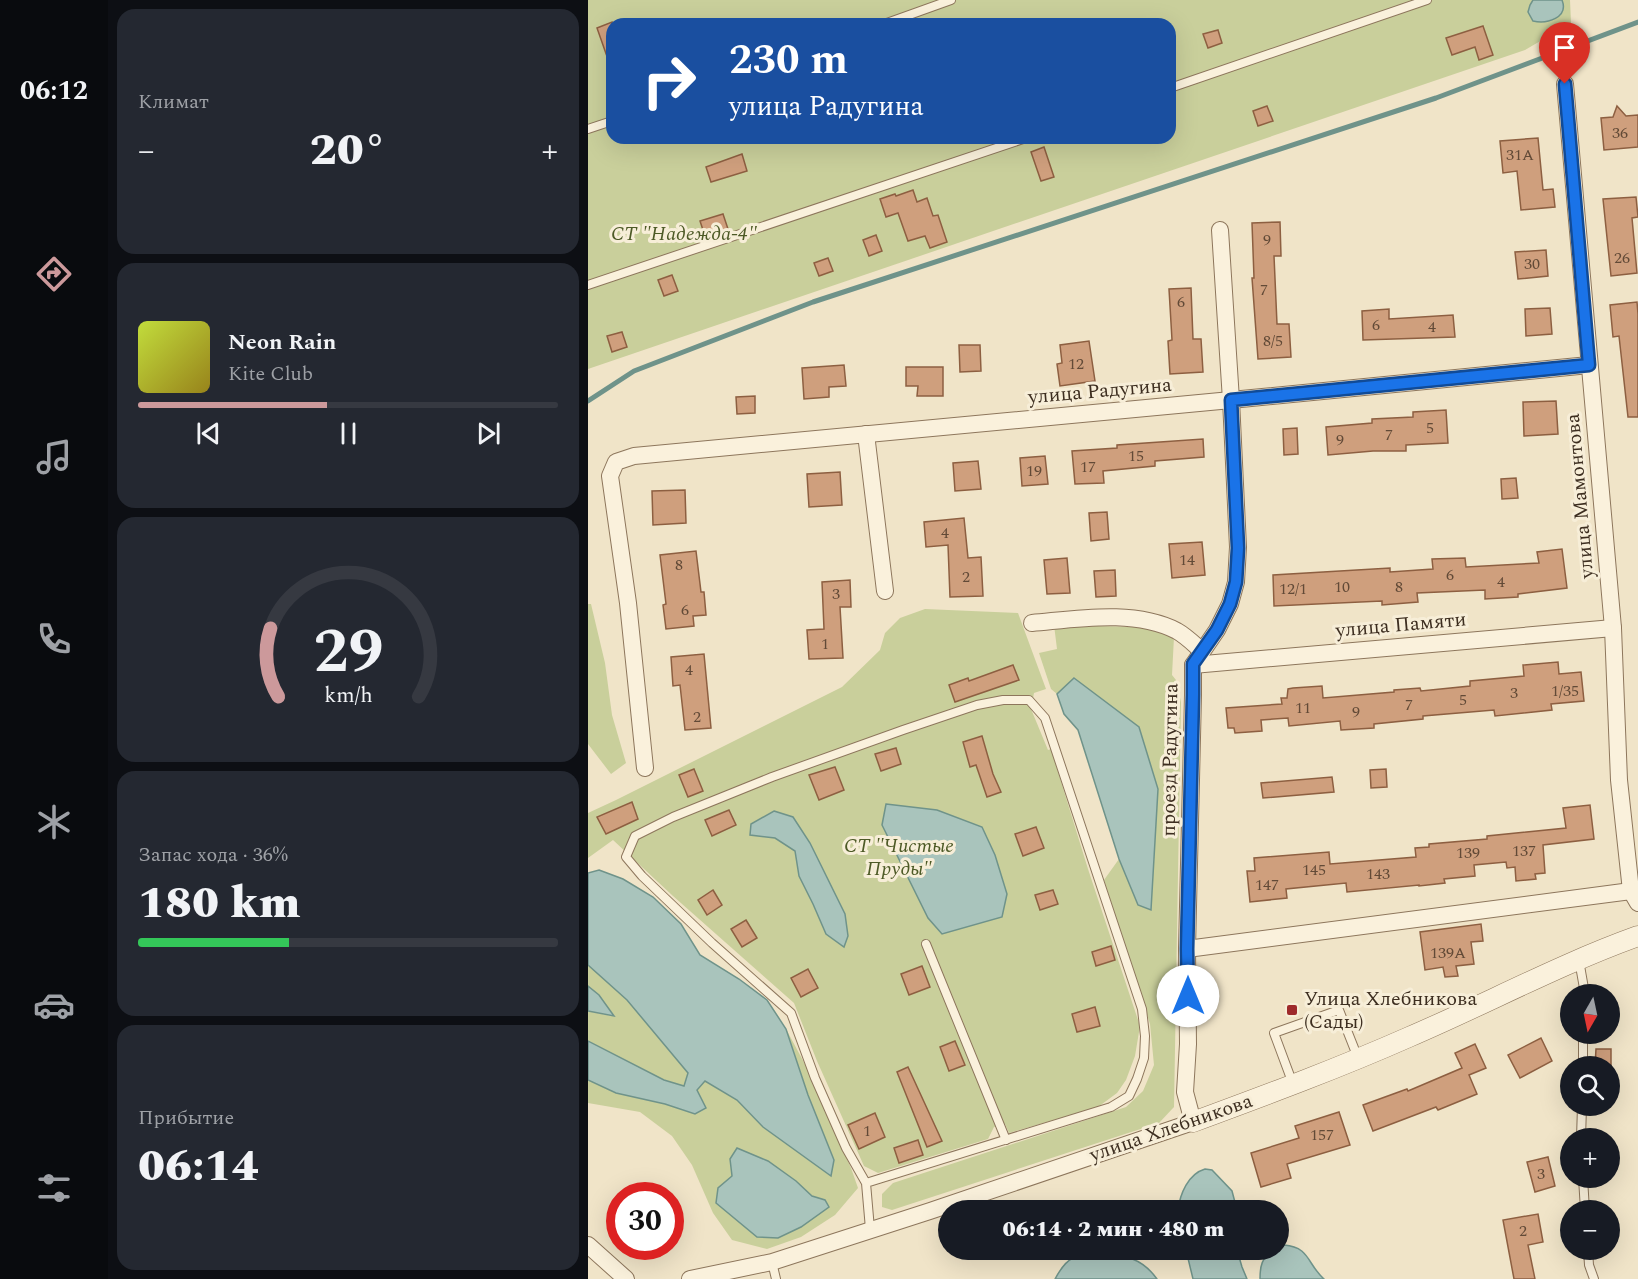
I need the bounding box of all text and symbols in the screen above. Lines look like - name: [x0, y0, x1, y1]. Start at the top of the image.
- pin: [1539, 22, 1590, 84]
- text: 230 m: [729, 29, 848, 92]
- icon: arrive: [1548, 31, 1581, 64]
- icon: right: [630, 42, 708, 120]
- text: 06:12: [20, 70, 88, 112]
- text: улица Радугина: [729, 86, 924, 128]
- text: Климат: [138, 87, 209, 117]
- text: 20°: [310, 116, 386, 185]
- house number: 36: [1612, 121, 1628, 145]
- text: −: [138, 126, 155, 176]
- text: +: [541, 126, 558, 176]
- house number: 31А: [1506, 143, 1534, 167]
- park label: СТ "Надежда-4": [611, 219, 757, 249]
- house number: 9: [1263, 228, 1271, 252]
- house number: 26: [1614, 246, 1630, 270]
- house number: 30: [1524, 252, 1540, 276]
- icon: directions: [33, 253, 75, 295]
- house number: 7: [1260, 278, 1268, 302]
- house number: 6: [1177, 290, 1185, 314]
- house number: 6: [1372, 313, 1380, 337]
- house number: 4: [1428, 315, 1436, 339]
- text: Neon Rain: [228, 326, 336, 359]
- house number: 8/5: [1263, 329, 1283, 353]
- house number: 12: [1068, 352, 1084, 376]
- text: Kite Club: [228, 359, 313, 389]
- street label: улица Радугина: [1026, 370, 1173, 412]
- street label: улица Мамонтова: [1558, 412, 1602, 581]
- house number: 5: [1426, 416, 1434, 440]
- icon: previous: [192, 417, 225, 450]
- icon: pause: [332, 417, 365, 450]
- icon: next: [472, 417, 505, 450]
- house number: 7: [1385, 423, 1393, 447]
- house number: 9: [1336, 428, 1344, 452]
- icon: music: [33, 436, 75, 478]
- house number: 15: [1128, 444, 1144, 468]
- house number: 17: [1080, 455, 1096, 479]
- house number: 19: [1026, 459, 1042, 483]
- house number: 4: [941, 521, 949, 545]
- house number: 14: [1179, 548, 1195, 572]
- house number: 8: [675, 553, 683, 577]
- house number: 6: [1446, 563, 1454, 587]
- house number: 2: [962, 565, 970, 589]
- house number: 4: [1497, 570, 1505, 594]
- house number: 10: [1334, 575, 1350, 599]
- house number: 8: [1395, 575, 1403, 599]
- house number: 12/1: [1279, 577, 1307, 601]
- house number: 3: [832, 582, 840, 606]
- house number: 6: [681, 598, 689, 622]
- street label: улица Памяти: [1333, 604, 1468, 646]
- text: 29: [313, 605, 383, 700]
- icon: phone: [33, 618, 75, 660]
- house number: 1: [821, 632, 829, 656]
- house number: 4: [685, 658, 693, 682]
- text: km/h: [324, 679, 372, 712]
- house number: 1/35: [1551, 679, 1579, 703]
- house number: 3: [1510, 681, 1518, 705]
- street label: проезд Радугина: [1154, 683, 1186, 837]
- house number: 5: [1459, 688, 1467, 712]
- house number: 7: [1405, 693, 1413, 717]
- house number: 11: [1295, 696, 1311, 720]
- house number: 9: [1352, 700, 1360, 724]
- house number: 2: [693, 705, 701, 729]
- icon: climate: [33, 801, 75, 843]
- park label: СТ "Чистые Пруды": [844, 831, 954, 884]
- house number: 137: [1512, 839, 1536, 863]
- text: Запас хода · 36%: [138, 840, 288, 870]
- house number: 139: [1456, 841, 1480, 865]
- house number: 145: [1302, 858, 1326, 882]
- house number: 143: [1366, 862, 1390, 886]
- text: 180 km: [138, 869, 300, 938]
- house number: 147: [1255, 873, 1279, 897]
- house number: 139А: [1430, 941, 1466, 965]
- position arrow: [1156, 964, 1220, 1028]
- icon: car: [33, 984, 75, 1026]
- place label: Улица Хлебникова (Сады): [1304, 984, 1478, 1037]
- north arrow: [1560, 984, 1620, 1044]
- map controls: [1560, 984, 1620, 1260]
- marker: Улица Хлебникова (Сады): [1285, 1003, 1299, 1017]
- button: search: [1560, 1056, 1620, 1116]
- street label: улица Хлебникова: [1084, 1086, 1257, 1170]
- text: Прибытие: [138, 1103, 234, 1133]
- house number: 1: [863, 1119, 871, 1143]
- house number: 157: [1310, 1123, 1334, 1147]
- button: +: [1560, 1128, 1620, 1188]
- text: 06:14: [138, 1132, 259, 1201]
- house number: 3: [1537, 1162, 1545, 1186]
- icon: filters: [33, 1167, 75, 1209]
- speed limit sign: 30: [606, 1182, 684, 1260]
- button: −: [1560, 1200, 1620, 1260]
- text: 06:14 · 2 мин · 480 m: [1003, 1213, 1224, 1246]
- house number: 2: [1519, 1219, 1527, 1243]

